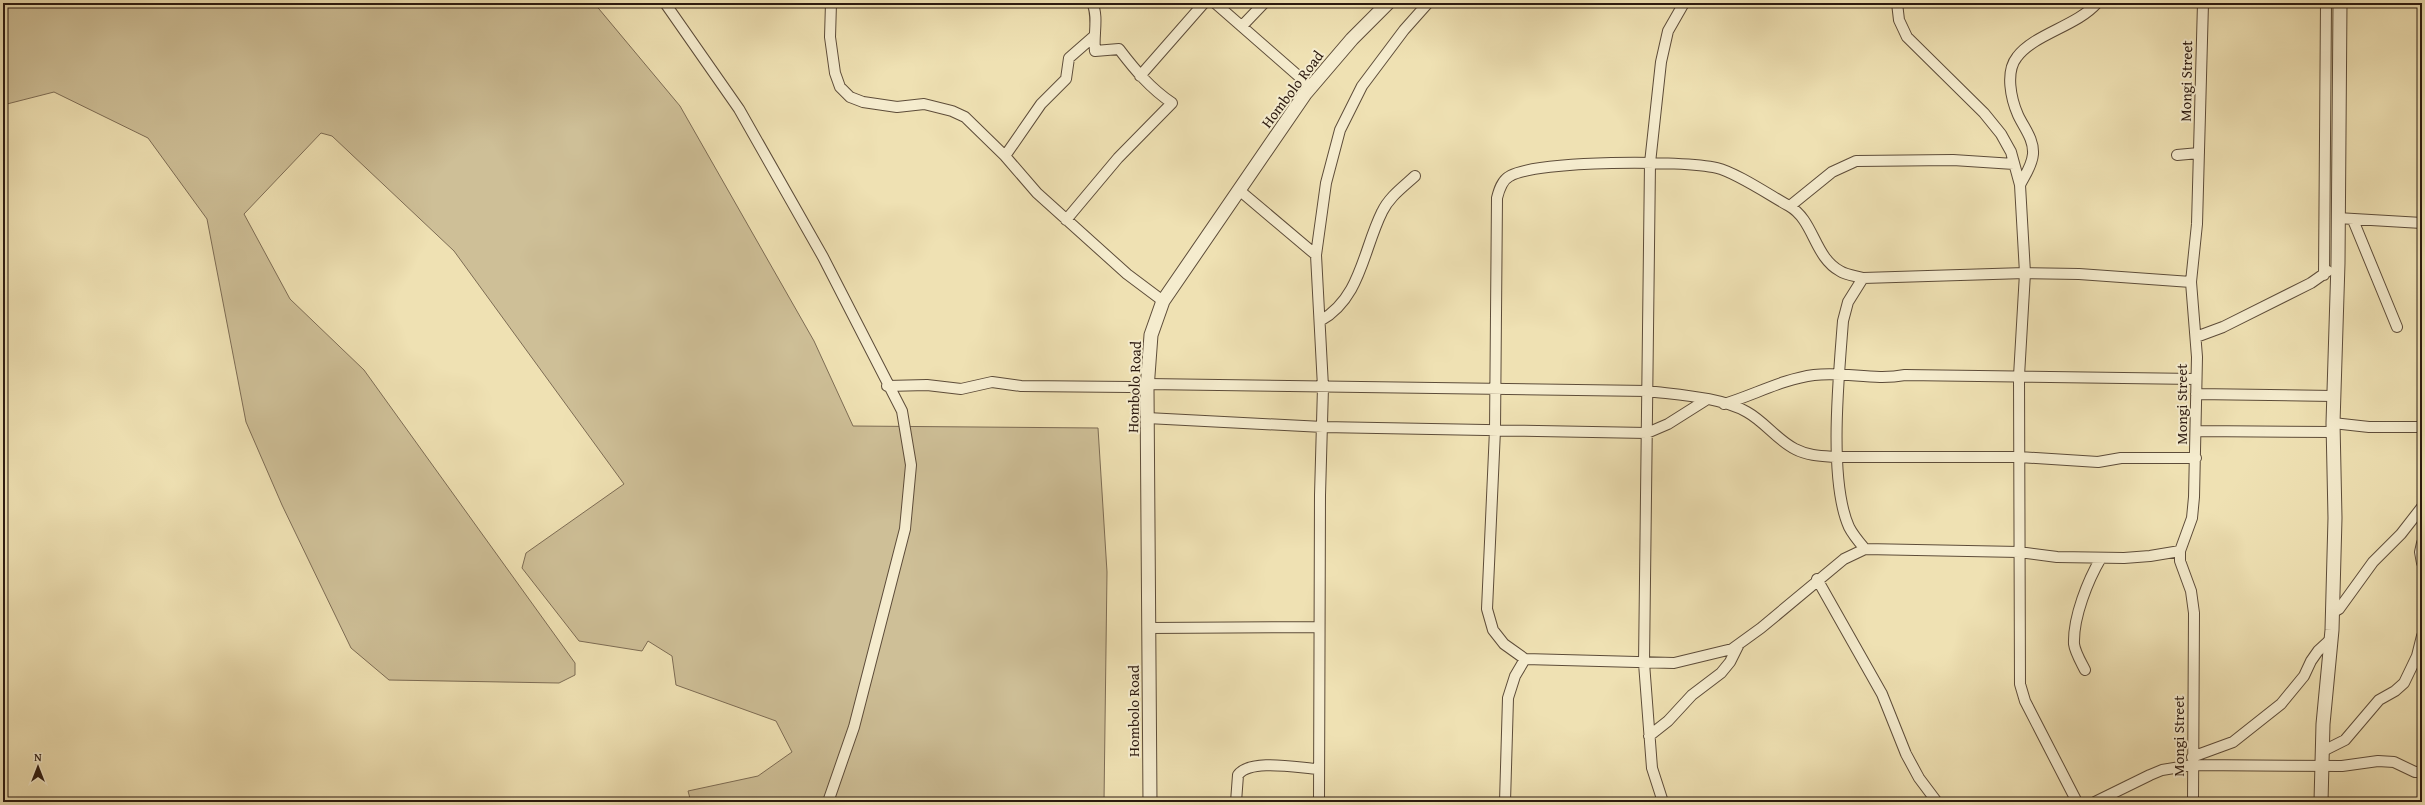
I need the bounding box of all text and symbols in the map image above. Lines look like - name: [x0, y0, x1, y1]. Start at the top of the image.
- street label: Mongi Street: [2175, 39, 2197, 122]
- street label: Hombolo Road: [1256, 46, 1328, 132]
- street label: Hombolo Road: [1122, 341, 1146, 433]
- street label: Mongi Street: [2171, 363, 2192, 445]
- street label: Hombolo Road: [1123, 665, 1144, 757]
- street label: Mongi Street: [2168, 695, 2189, 777]
- north arrow: [18, 747, 58, 787]
- text: N: [34, 749, 42, 765]

